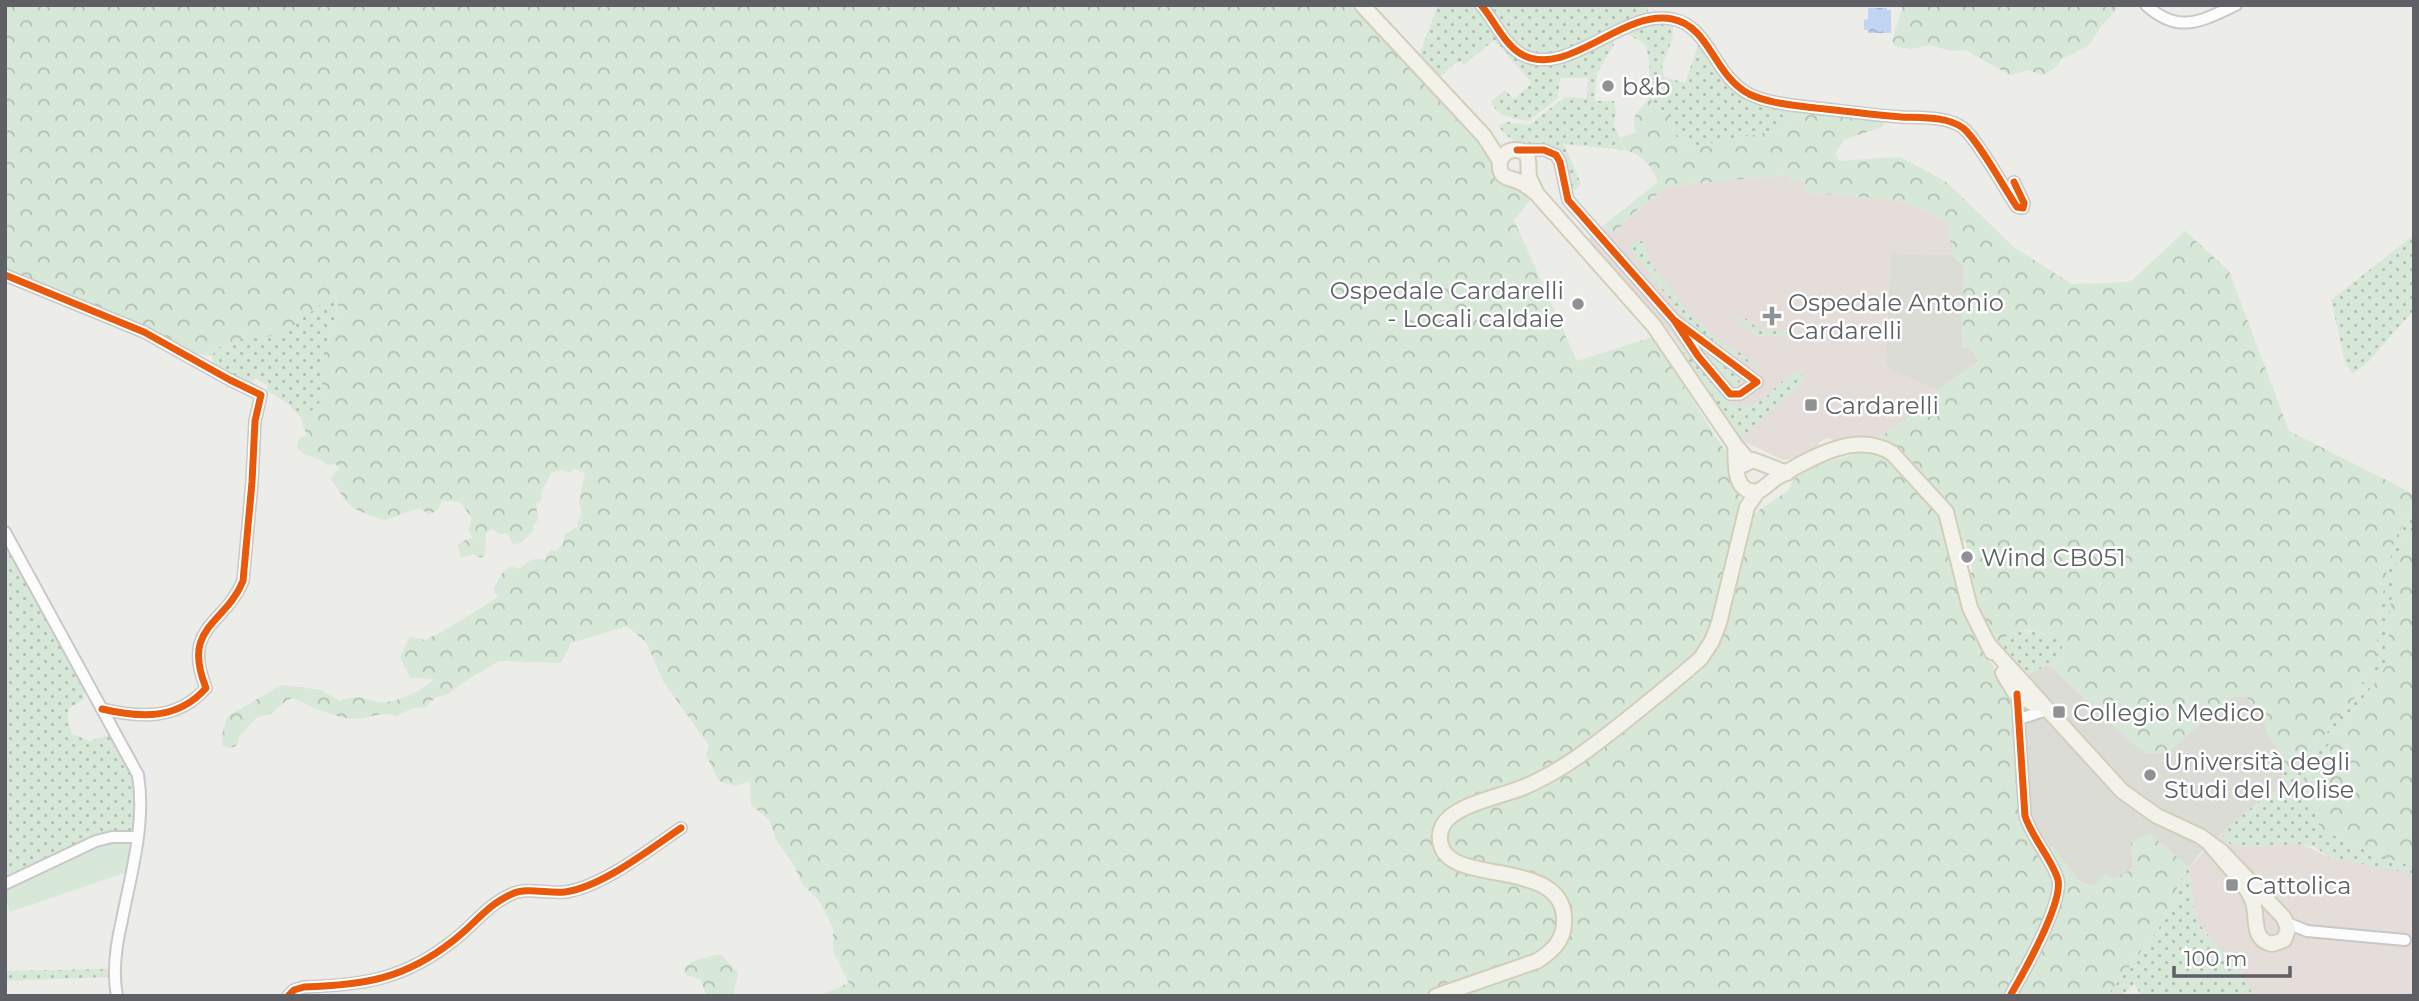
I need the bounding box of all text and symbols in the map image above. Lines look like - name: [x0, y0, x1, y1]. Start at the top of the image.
- place label: b&b: [1622, 72, 1671, 101]
- marker: b&b: [1600, 78, 1616, 94]
- place label: Ospedale Cardarelli - Locali caldaie: [1330, 276, 1564, 333]
- place label: Ospedale Antonio Cardarelli: [1788, 288, 2004, 345]
- marker: Ospedale Cardarelli - Locali caldaie: [1570, 296, 1586, 312]
- marker: Ospedale Antonio Cardarelli: [1762, 306, 1782, 326]
- place label: Cardarelli: [1825, 391, 1939, 420]
- marker: Cardarelli: [1803, 397, 1819, 413]
- place label: Wind CB051: [1981, 543, 2126, 572]
- marker: Wind CB051: [1959, 549, 1975, 565]
- place label: Collegio Medico: [2073, 698, 2265, 727]
- marker: Collegio Medico: [2051, 704, 2067, 720]
- place label: Università degli Studi del Molise: [2164, 747, 2354, 804]
- marker: Università degli Studi del Molise: [2142, 767, 2158, 783]
- place label: Cattolica: [2246, 871, 2351, 900]
- marker: Cattolica: [2224, 877, 2240, 893]
- scale bar: [2174, 934, 2290, 978]
- text: 100 m: [2184, 946, 2247, 971]

